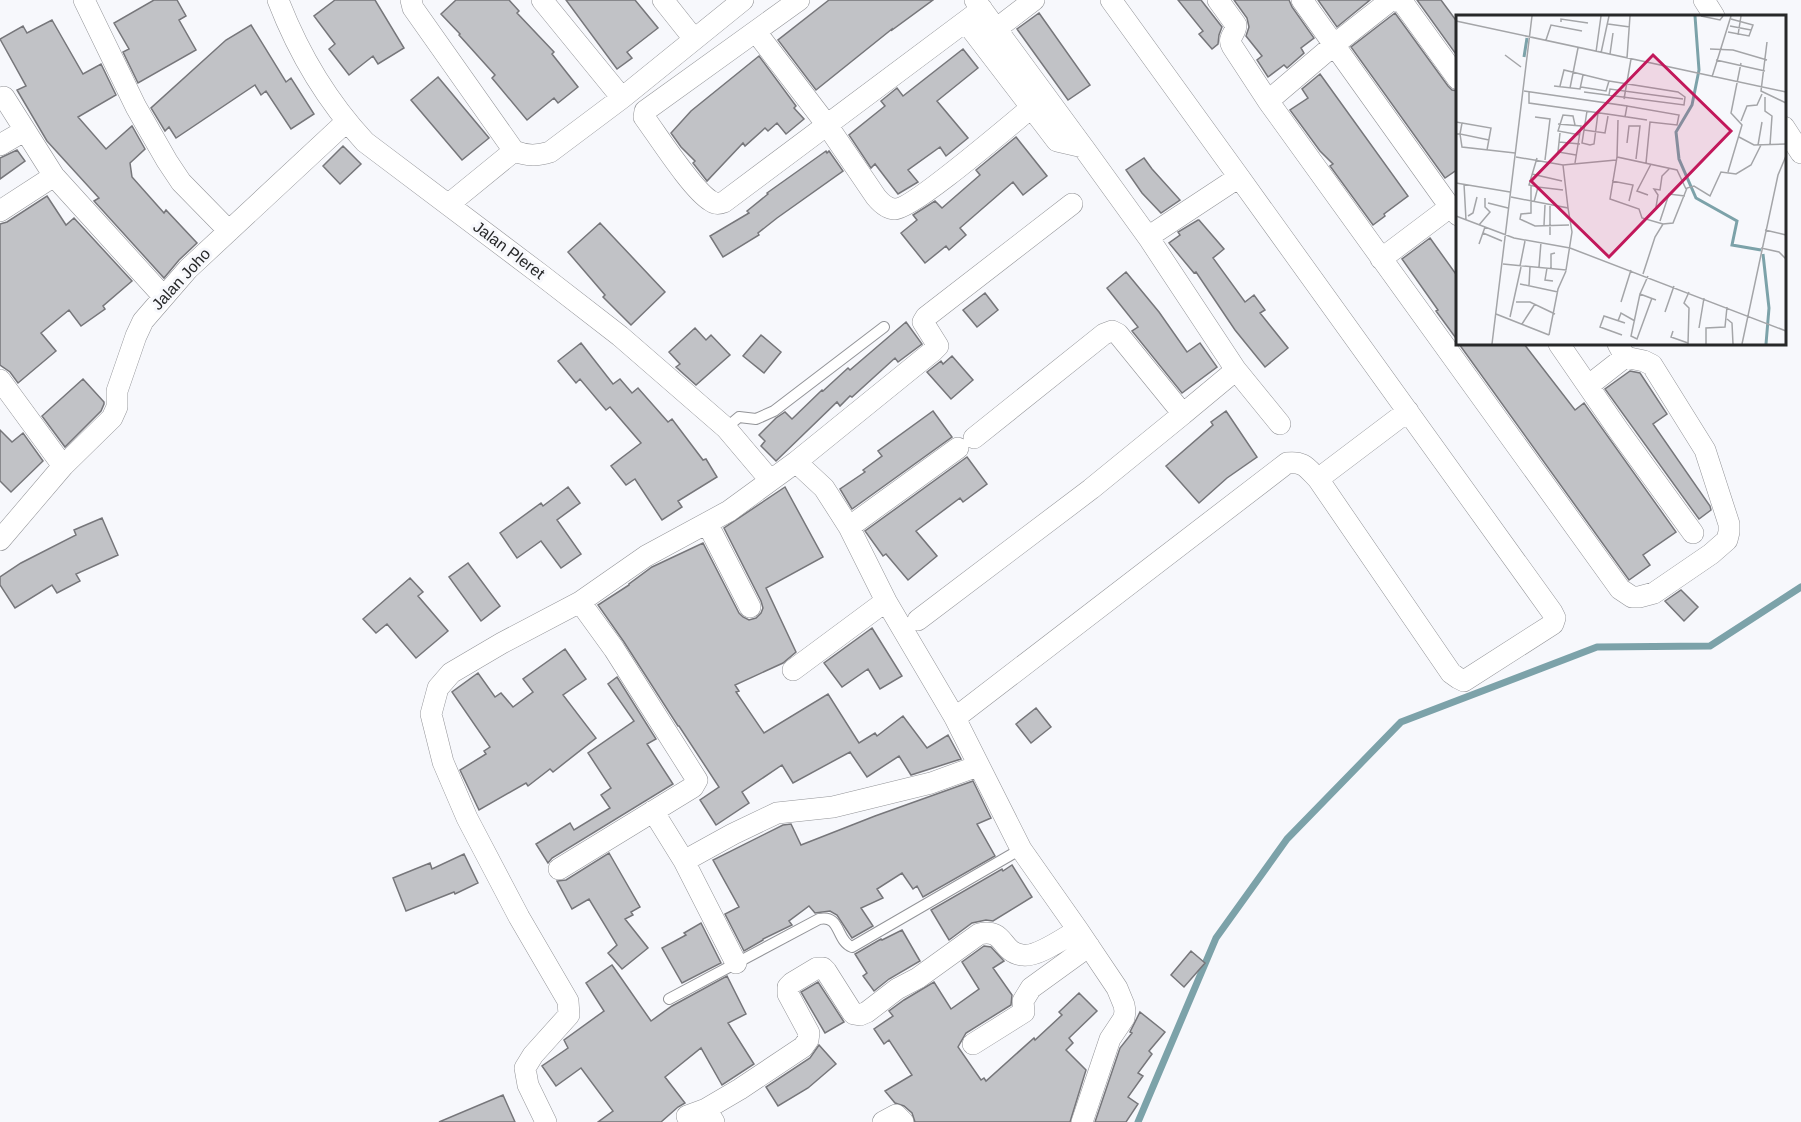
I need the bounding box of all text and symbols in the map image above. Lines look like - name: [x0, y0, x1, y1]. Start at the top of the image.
- inset map: [1456, 15, 1786, 345]
- street label: Jalan Pleret: [470, 218, 548, 283]
- street label: Jalan Joho: [148, 245, 214, 313]

